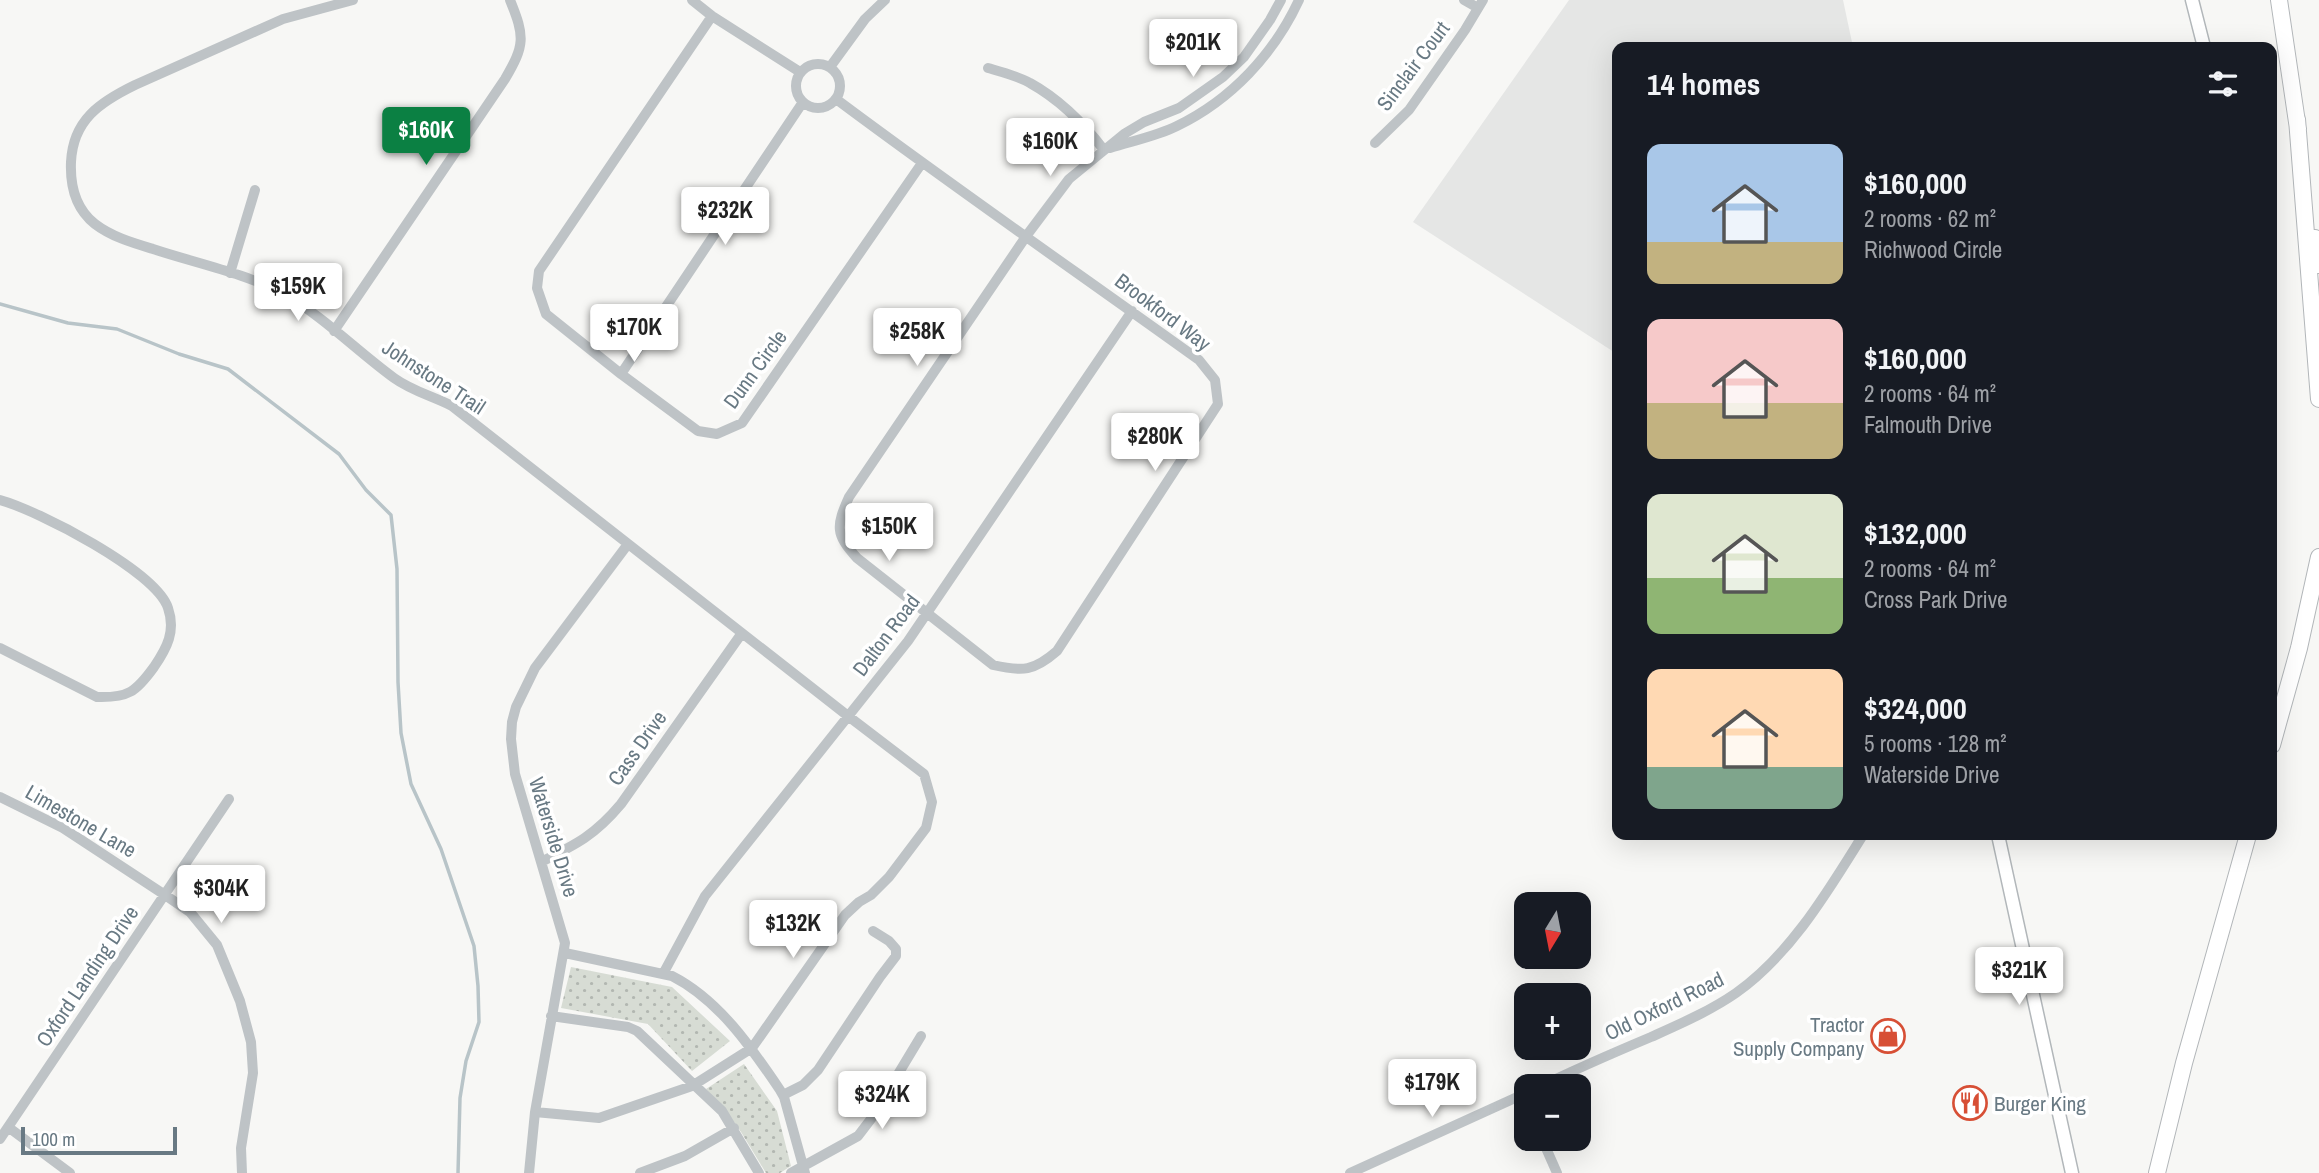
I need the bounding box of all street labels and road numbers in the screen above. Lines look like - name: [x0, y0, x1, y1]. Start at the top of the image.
- street label: Sinclair Court: [1370, 15, 1456, 117]
- street label: Brookford Way: [1109, 266, 1217, 358]
- street label: Dunn Circle: [717, 324, 793, 414]
- street label: Johnstone Trail: [377, 333, 491, 421]
- street label: Dalton Road: [846, 588, 926, 682]
- street label: Cass Drive: [601, 705, 673, 791]
- street label: Waterside Drive: [522, 774, 586, 900]
- street label: Limestone Lane: [20, 778, 142, 864]
- street label: Oxford Landing Drive: [29, 900, 145, 1052]
- street label: Old Oxford Road: [1600, 965, 1728, 1047]

